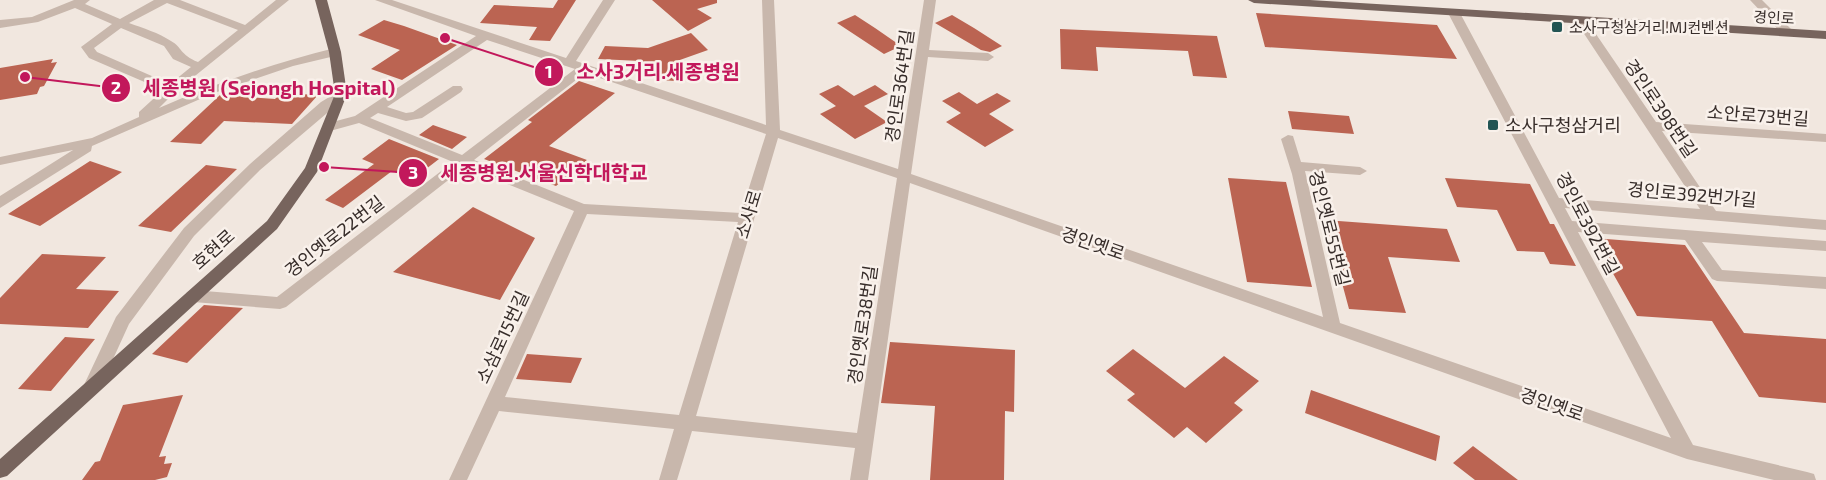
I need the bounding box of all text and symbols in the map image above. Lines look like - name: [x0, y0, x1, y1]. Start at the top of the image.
- street label: 경인로: [1753, 7, 1795, 27]
- place label: 소사구청삼거리.MJ컨벤션: [1569, 18, 1729, 36]
- marker: 소사구청삼거리.MJ컨벤션: [1550, 20, 1564, 34]
- street label: 경인로364번길: [880, 28, 918, 144]
- callout: 소사3거리.세종병원: [534, 53, 751, 91]
- street label: 경인로398번길: [1620, 55, 1702, 161]
- text: 소사3거리.세종병원: [576, 59, 740, 83]
- text: 1: [545, 60, 553, 82]
- callout: 세종병원 (Sejongh Hospital): [101, 69, 407, 107]
- text: 세종병원 (Sejongh Hospital): [143, 75, 395, 99]
- text: 2: [111, 76, 121, 98]
- street label: 소안로73번길: [1706, 100, 1810, 130]
- place label: 소사구청삼거리: [1505, 114, 1621, 136]
- marker: 소사구청삼거리: [1486, 118, 1500, 132]
- callout: 세종병원.서울신학대학교: [398, 154, 659, 192]
- text: 세종병원.서울신학대학교: [440, 160, 648, 184]
- text: 3: [408, 161, 418, 183]
- street label: 경인옛로55번길: [1305, 168, 1355, 288]
- street label: 경인로392번길: [1552, 168, 1624, 278]
- street label: 경인로392번가길: [1626, 177, 1758, 211]
- street label: 소사로: [730, 187, 766, 241]
- street label: 경인옛로22번길: [280, 191, 388, 281]
- street label: 경인옛로: [1058, 222, 1128, 264]
- street label: 호현로: [187, 224, 239, 274]
- street label: 경인옛로38번길: [843, 264, 881, 386]
- street label: 소삼로15번길: [471, 287, 533, 387]
- street label: 경인옛로: [1517, 383, 1587, 425]

